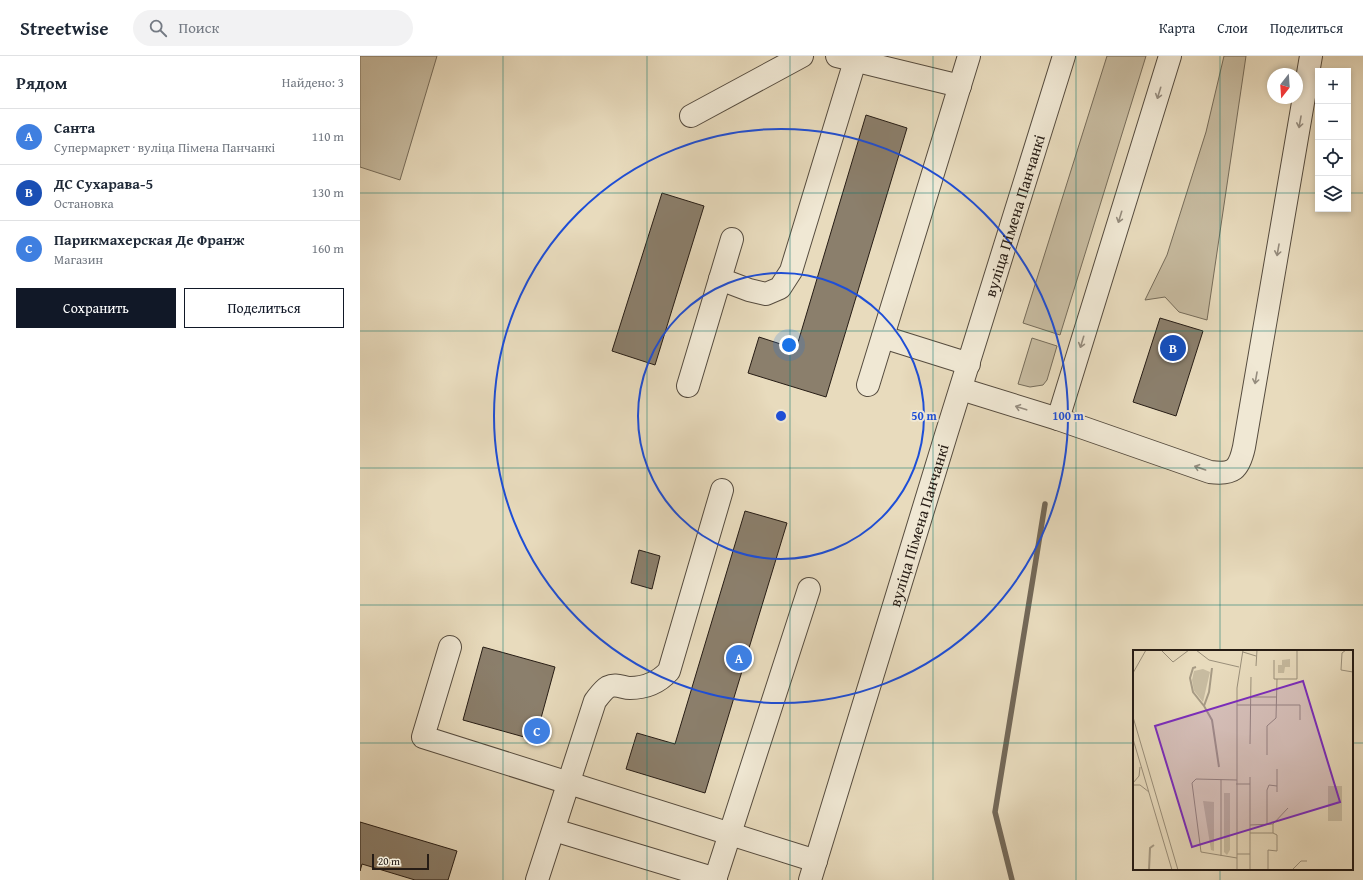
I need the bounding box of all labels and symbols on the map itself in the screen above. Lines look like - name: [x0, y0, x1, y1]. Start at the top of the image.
- north arrow: [1267, 68, 1303, 104]
- one-way arrow: [1155, 87, 1162, 100]
- one-way arrow: [1295, 115, 1303, 128]
- street label: вуліца Пімена Панчанкі: [978, 131, 1051, 300]
- one-way arrow: [1116, 211, 1123, 224]
- one-way arrow: [1274, 243, 1282, 256]
- pin: B: [1160, 333, 1186, 363]
- your location: [779, 335, 799, 355]
- one-way arrow: [1078, 335, 1085, 348]
- one-way arrow: [1252, 371, 1260, 384]
- one-way arrow: [1015, 404, 1028, 411]
- text: 50 m: [911, 407, 937, 424]
- text: 100 m: [1052, 407, 1085, 424]
- centre of rings: [774, 409, 788, 423]
- street label: вуліца Пімена Панчанкі: [882, 440, 955, 610]
- one-way arrow: [1195, 464, 1207, 472]
- pin: A: [726, 643, 752, 673]
- inset map: [1133, 650, 1353, 870]
- pin: C: [524, 716, 550, 746]
- scale bar: [372, 852, 429, 871]

